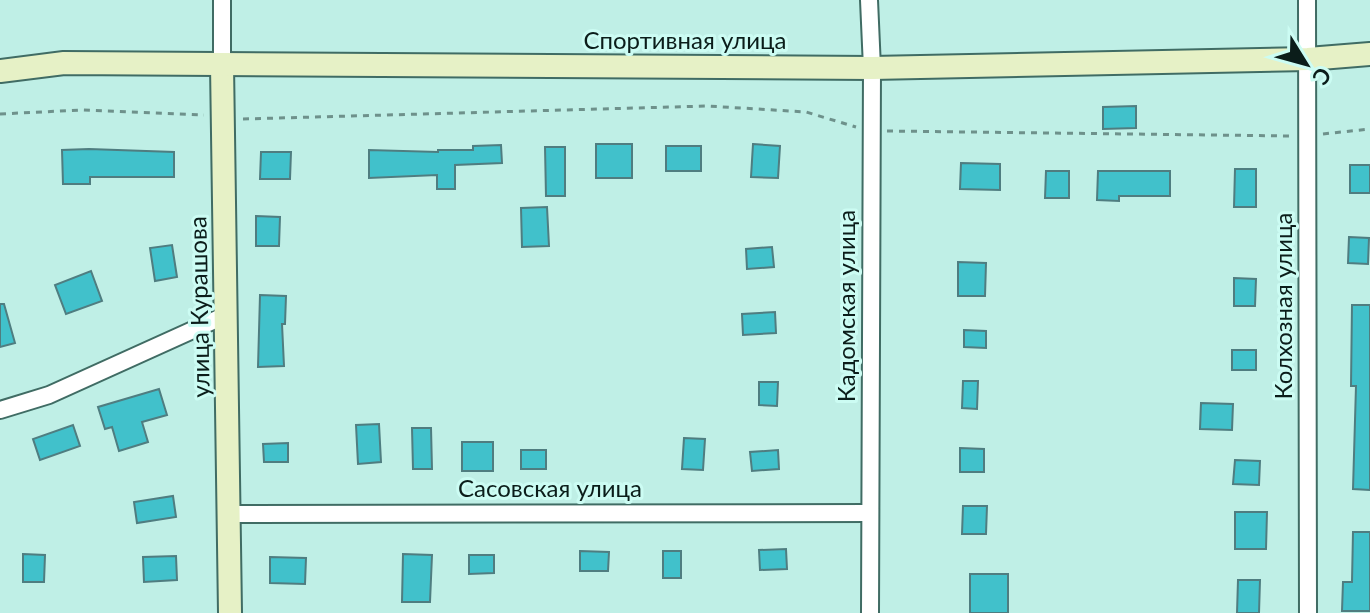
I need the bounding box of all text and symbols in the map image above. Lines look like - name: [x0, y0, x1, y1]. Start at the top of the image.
- north arrow: [1266, 24, 1346, 104]
- street label: Спортивная улица: [583, 25, 787, 54]
- text: С: [1307, 62, 1338, 91]
- street label: Кадомская улица: [831, 210, 860, 402]
- street label: Колхозная улица: [1268, 213, 1297, 400]
- street label: улица Курашова: [182, 216, 215, 398]
- street label: Сасовская улица: [458, 473, 642, 502]

